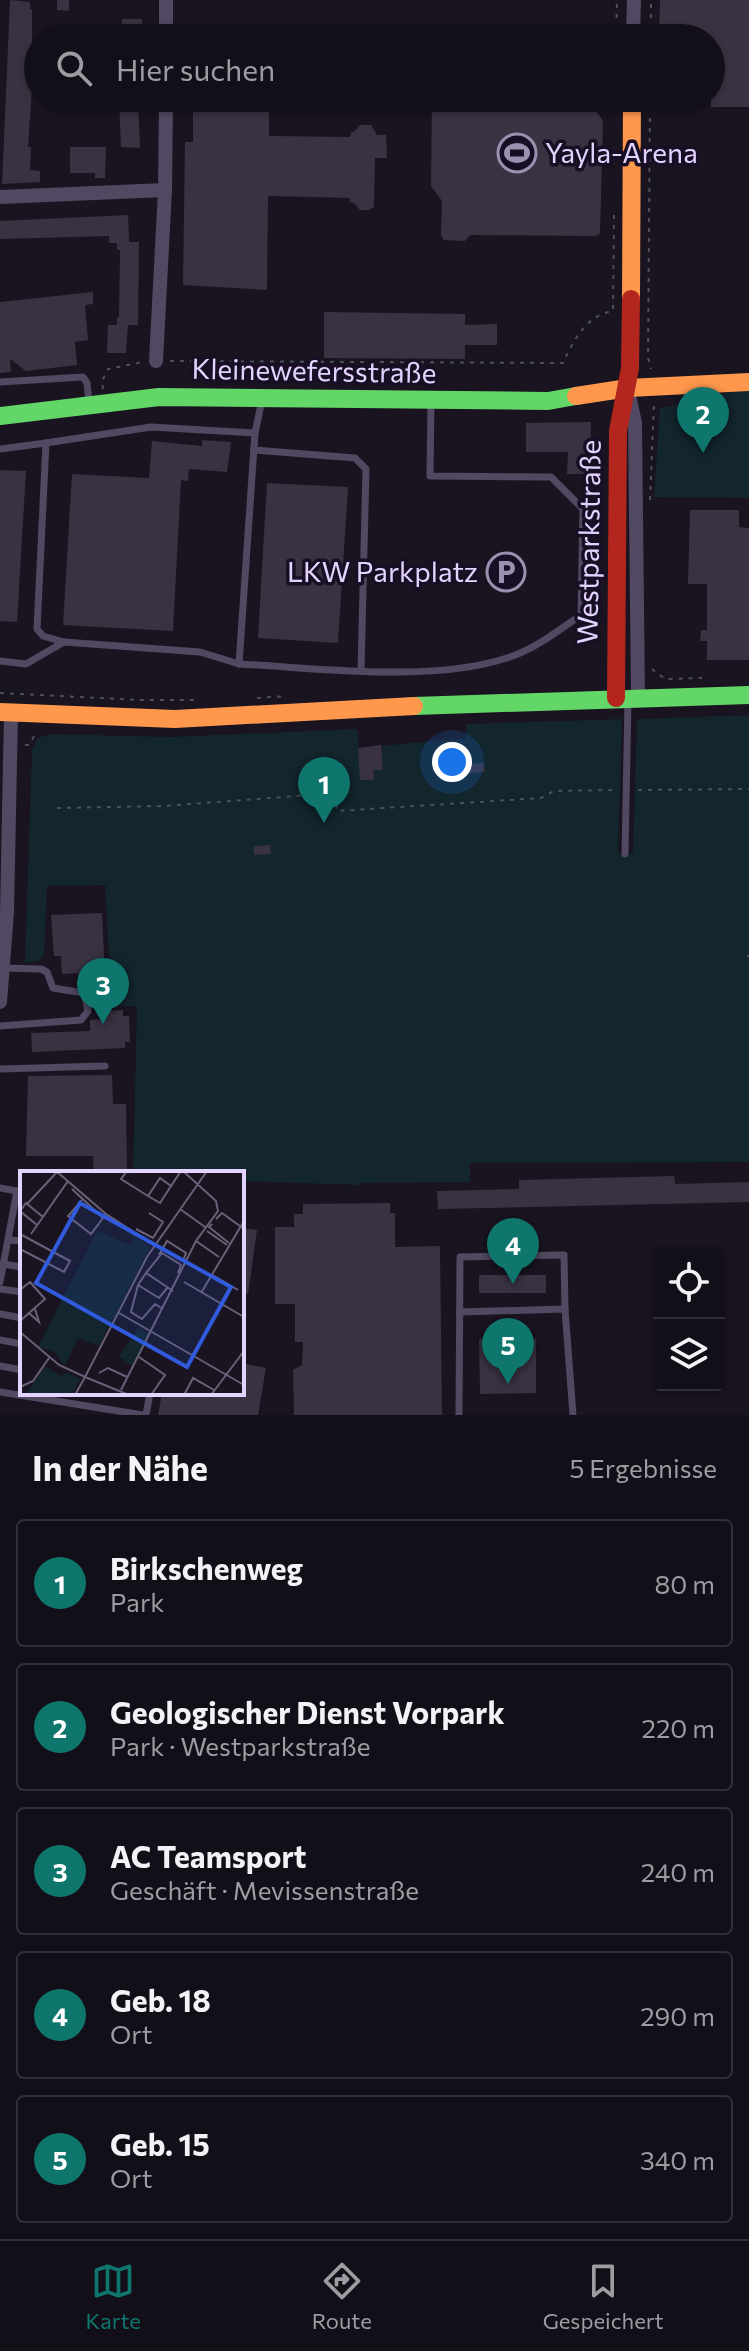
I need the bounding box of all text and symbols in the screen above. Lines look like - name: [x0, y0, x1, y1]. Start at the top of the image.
- search box: [24, 24, 725, 112]
- icon: search: [52, 46, 96, 90]
- text: Hier suchen: [116, 50, 275, 87]
- sports icon: Yayla-Arena: [496, 132, 538, 174]
- place label: Yayla-Arena: [545, 135, 698, 169]
- street label: Kleinewefersstraße: [191, 351, 437, 389]
- pin: 2: [677, 387, 729, 453]
- street label: Westparkstraße: [569, 439, 607, 645]
- parking icon: LKW Parkplatz: [485, 551, 527, 593]
- place label: LKW Parkplatz: [287, 554, 478, 588]
- your location: [432, 742, 472, 782]
- pin: 1: [298, 757, 350, 823]
- pin: 3: [77, 958, 129, 1024]
- inset map: [20, 1171, 244, 1395]
- pin: 4: [487, 1218, 539, 1284]
- map controls: [653, 1247, 725, 1391]
- button: locate: [653, 1247, 725, 1319]
- pin: 5: [482, 1318, 534, 1384]
- button: layers: [653, 1319, 725, 1391]
- text: In der Nähe: [32, 1446, 208, 1488]
- text: 5 Ergebnisse: [569, 1452, 717, 1483]
- text: Birkschenweg: [110, 1549, 303, 1586]
- text: 1: [54, 1568, 66, 1599]
- text: 80 m: [655, 1568, 715, 1599]
- text: Park: [110, 1586, 164, 1617]
- text: Geologischer Dienst Vorpark: [110, 1693, 505, 1730]
- text: 2: [53, 1712, 67, 1743]
- text: 220 m: [642, 1712, 715, 1743]
- text: Park · Westparkstraße: [110, 1730, 370, 1761]
- text: AC Teamsport: [110, 1837, 307, 1874]
- text: 3: [52, 1856, 68, 1887]
- text: 240 m: [641, 1856, 715, 1887]
- text: Geschäft · Mevissenstraße: [110, 1874, 419, 1905]
- text: Geb. 18: [110, 1981, 211, 2018]
- text: 4: [52, 2000, 68, 2031]
- text: 290 m: [640, 2000, 715, 2031]
- text: Ort: [110, 2018, 152, 2049]
- text: Geb. 15: [110, 2125, 210, 2162]
- text: 5: [52, 2144, 68, 2175]
- text: 340 m: [640, 2144, 715, 2175]
- text: Ort: [110, 2162, 152, 2193]
- tab: Karte: [85, 2259, 141, 2334]
- tab: Route: [312, 2259, 372, 2334]
- tab: Gespeichert: [543, 2259, 664, 2334]

